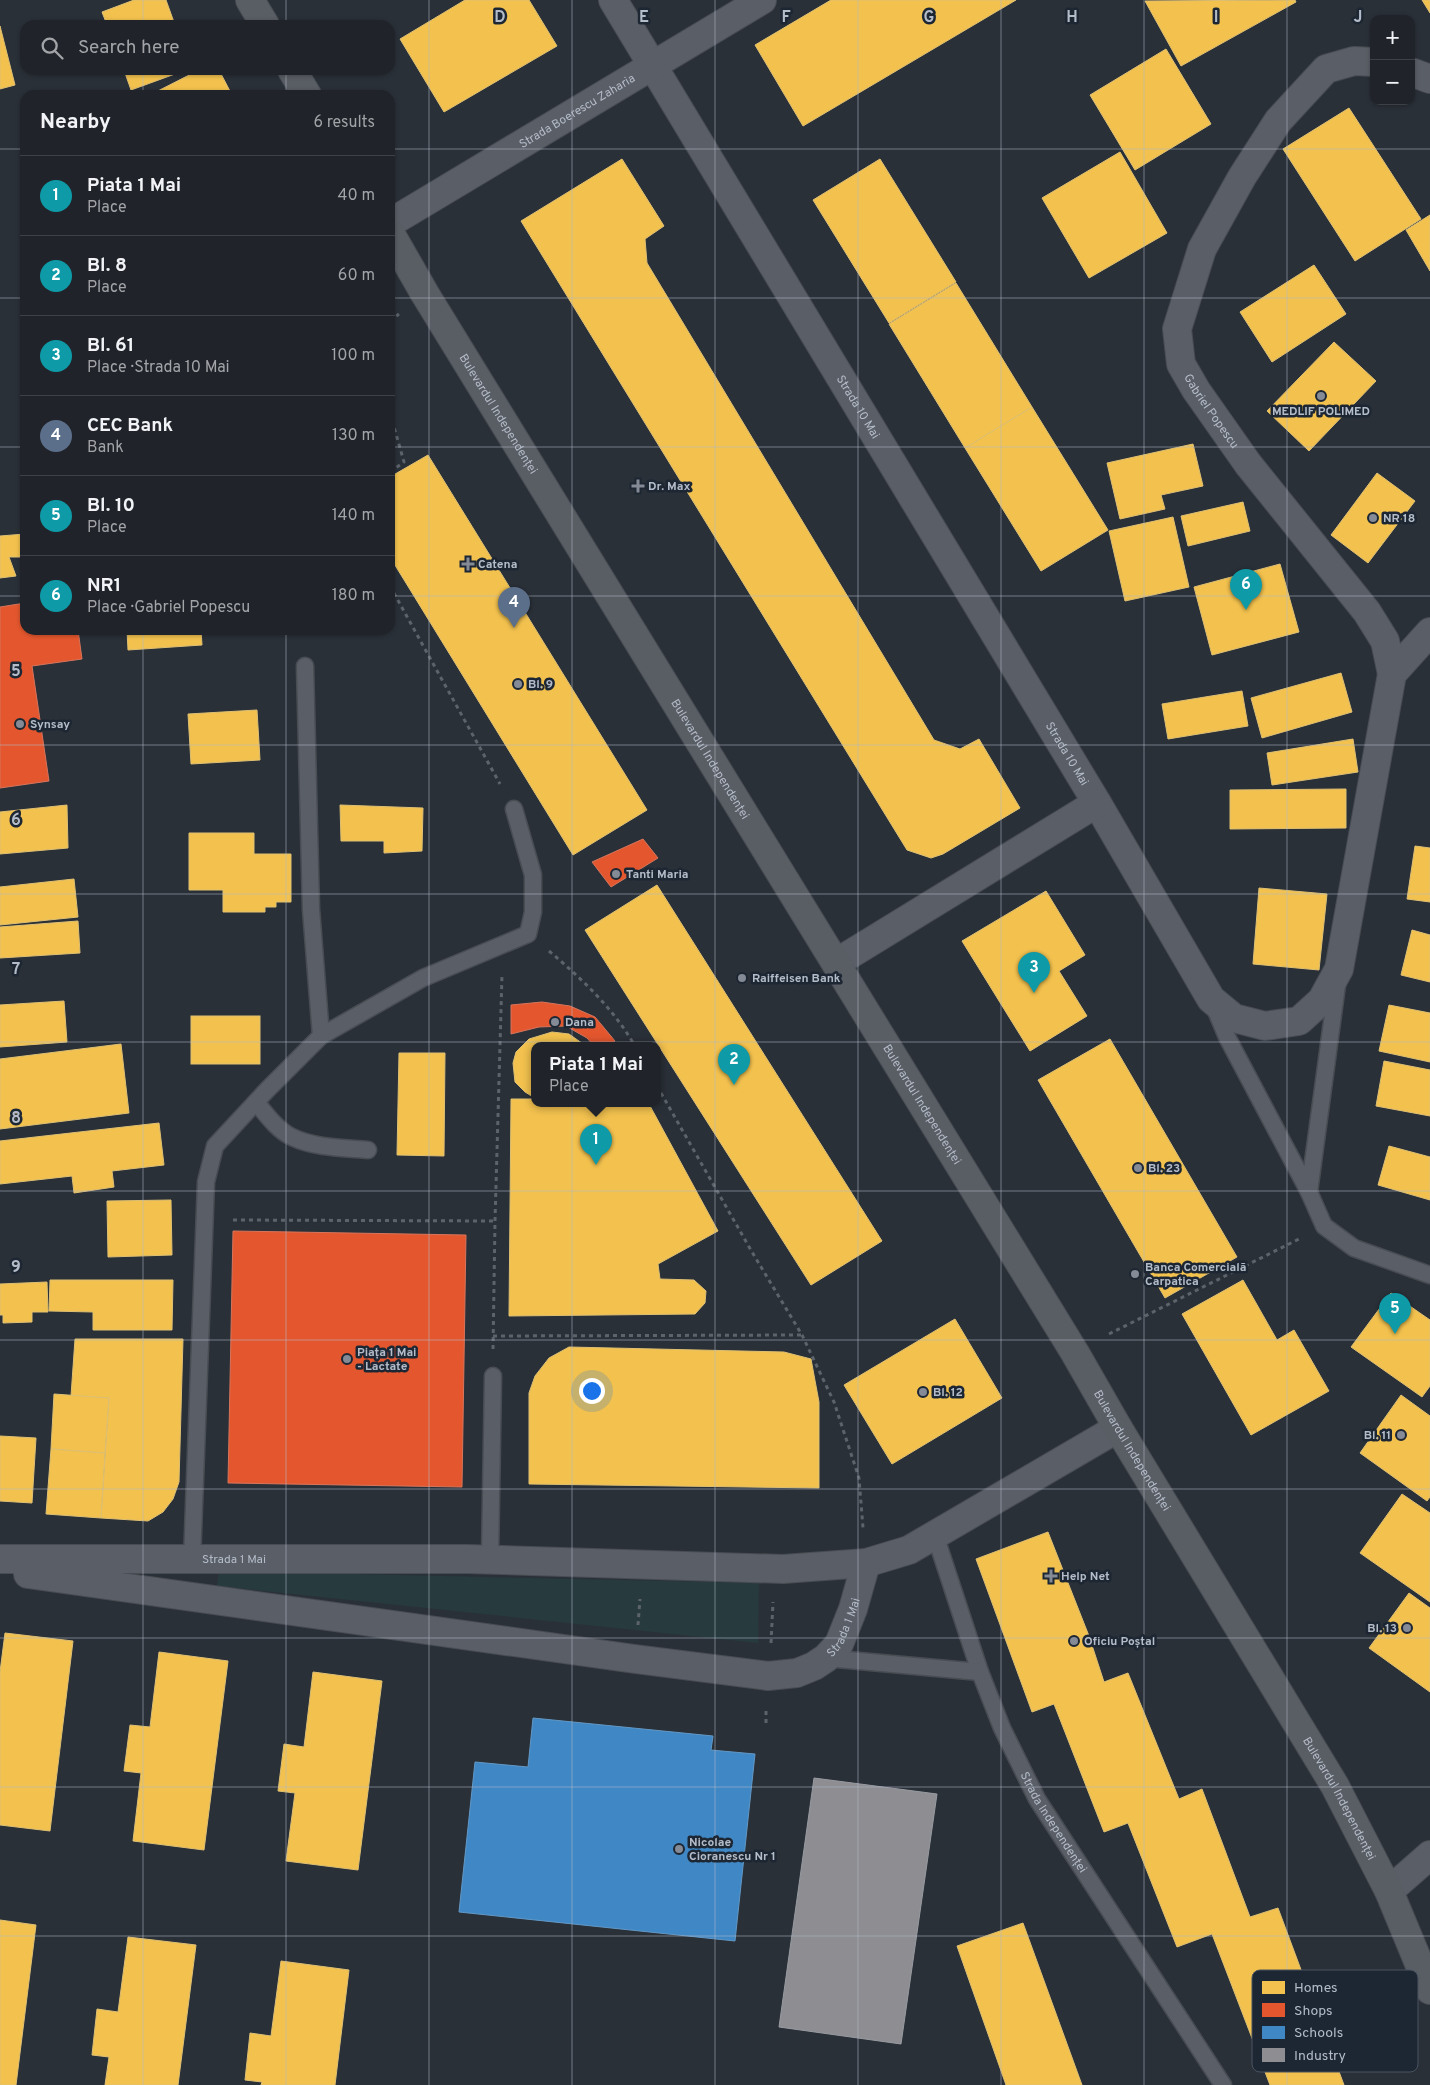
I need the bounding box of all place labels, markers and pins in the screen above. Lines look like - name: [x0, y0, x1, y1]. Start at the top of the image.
- marker: MEDLIF POLIMED: [1315, 390, 1327, 402]
- place label: MEDLIF POLIMED: [1272, 404, 1370, 420]
- place label: Dr. Max: [648, 479, 691, 495]
- marker: Dr. Max: [632, 480, 644, 492]
- place label: NR 18: [1383, 511, 1415, 527]
- marker: NR 18: [1367, 512, 1379, 524]
- place label: Catena: [478, 557, 517, 573]
- marker: Catena: [462, 558, 474, 570]
- pin: 6: [1230, 569, 1262, 610]
- pin: 4: [498, 587, 530, 628]
- place label: Bl. 9: [528, 677, 553, 693]
- marker: Bl. 9: [512, 678, 524, 690]
- place label: Synsay: [30, 717, 70, 733]
- marker: Synsay: [14, 718, 26, 730]
- place label: Tanti Maria: [626, 867, 689, 883]
- marker: Tanti Maria: [610, 868, 622, 880]
- pin: 3: [1018, 952, 1050, 993]
- place label: Raiffeisen Bank: [752, 971, 841, 987]
- marker: Raiffeisen Bank: [736, 972, 748, 984]
- place label: Dana: [565, 1015, 594, 1031]
- marker: Dana: [549, 1016, 561, 1028]
- pin: 2: [718, 1044, 750, 1085]
- pin: 1: [580, 1124, 612, 1165]
- place label: Bl. 23: [1148, 1161, 1180, 1177]
- marker: Bl. 23: [1132, 1162, 1144, 1174]
- place label: Banca Comercială Carpatica: [1145, 1260, 1246, 1290]
- marker: Banca Comercială Carpatica: [1129, 1268, 1141, 1280]
- pin: 5: [1379, 1293, 1411, 1334]
- place label: Piața 1 Mai - Lactate: [357, 1345, 417, 1375]
- marker: Piața 1 Mai - Lactate: [341, 1353, 353, 1365]
- place label: Bl. 12: [933, 1385, 963, 1401]
- marker: Bl. 12: [917, 1386, 929, 1398]
- place label: Bl. 11: [1364, 1428, 1391, 1444]
- marker: Bl. 11: [1395, 1429, 1407, 1441]
- place label: Help Net: [1061, 1569, 1110, 1585]
- marker: Help Net: [1045, 1570, 1057, 1582]
- place label: Bl. 13: [1367, 1621, 1397, 1637]
- marker: Bl. 13: [1401, 1622, 1413, 1634]
- place label: Oficiu Poștal: [1084, 1634, 1155, 1650]
- marker: Oficiu Poștal: [1068, 1635, 1080, 1647]
- place label: Nicolae Cioranescu Nr 1: [689, 1835, 776, 1865]
- marker: Nicolae Cioranescu Nr 1: [673, 1843, 685, 1855]

